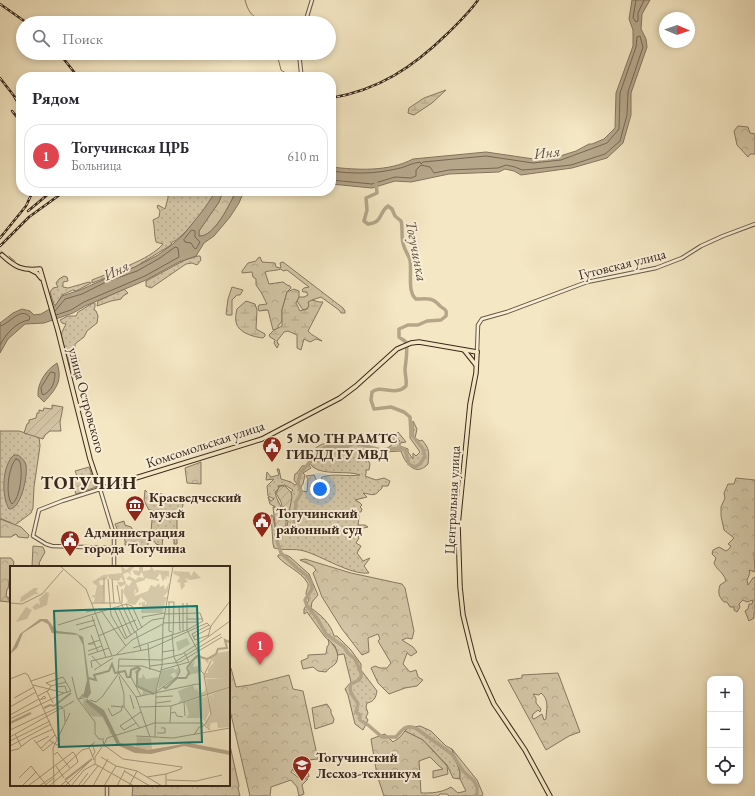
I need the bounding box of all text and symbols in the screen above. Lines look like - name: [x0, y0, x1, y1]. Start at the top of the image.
- north arrow: [659, 12, 695, 48]
- search box: [16, 16, 336, 60]
- icon: search: [30, 27, 52, 49]
- text: Поиск: [62, 29, 103, 48]
- text: Рядом: [32, 87, 80, 109]
- text: Тогучинская ЦРБ: [71, 138, 189, 157]
- water label: Иня: [532, 141, 561, 163]
- text: 1: [43, 148, 49, 165]
- text: 610 m: [288, 148, 319, 165]
- text: Больница: [71, 157, 122, 174]
- water label: Тогучинка: [402, 219, 432, 283]
- street label: Гутовская улица: [576, 244, 668, 284]
- water label: Иня: [99, 256, 132, 285]
- street label: улица Островского: [64, 345, 110, 455]
- street label: Комсомольская улица: [143, 416, 267, 472]
- place label: 5 МО ТН РАМТС ГИБДД ГУ МВД: [286, 429, 398, 463]
- public building icon: 5 МО ТН РАМТС ГИБДД ГУ МВД: [261, 435, 283, 463]
- street label: Центральная улица: [440, 445, 464, 555]
- district label: ТОГУЧИН: [41, 471, 137, 494]
- your location: [310, 479, 330, 499]
- place label: Краеведческий музей: [149, 488, 242, 522]
- museum icon: Краеведческий музей: [124, 494, 146, 522]
- place label: Тогучинский районный суд: [276, 504, 363, 538]
- public building icon: Тогучинский районный суд: [251, 510, 273, 538]
- place label: Администрация города Тогучина: [83, 523, 187, 557]
- public building icon: Администрация города Тогучина: [59, 529, 81, 557]
- inset map: [10, 566, 230, 786]
- pin: 1: [247, 632, 273, 665]
- map controls: [707, 676, 743, 784]
- button: +: [707, 676, 743, 712]
- button: −: [707, 712, 743, 748]
- place label: Тогучинский Лесхоз-техникум: [316, 748, 421, 782]
- button: locate: [707, 748, 743, 784]
- school or university icon: Тогучинский Лесхоз-техникум: [291, 754, 313, 782]

